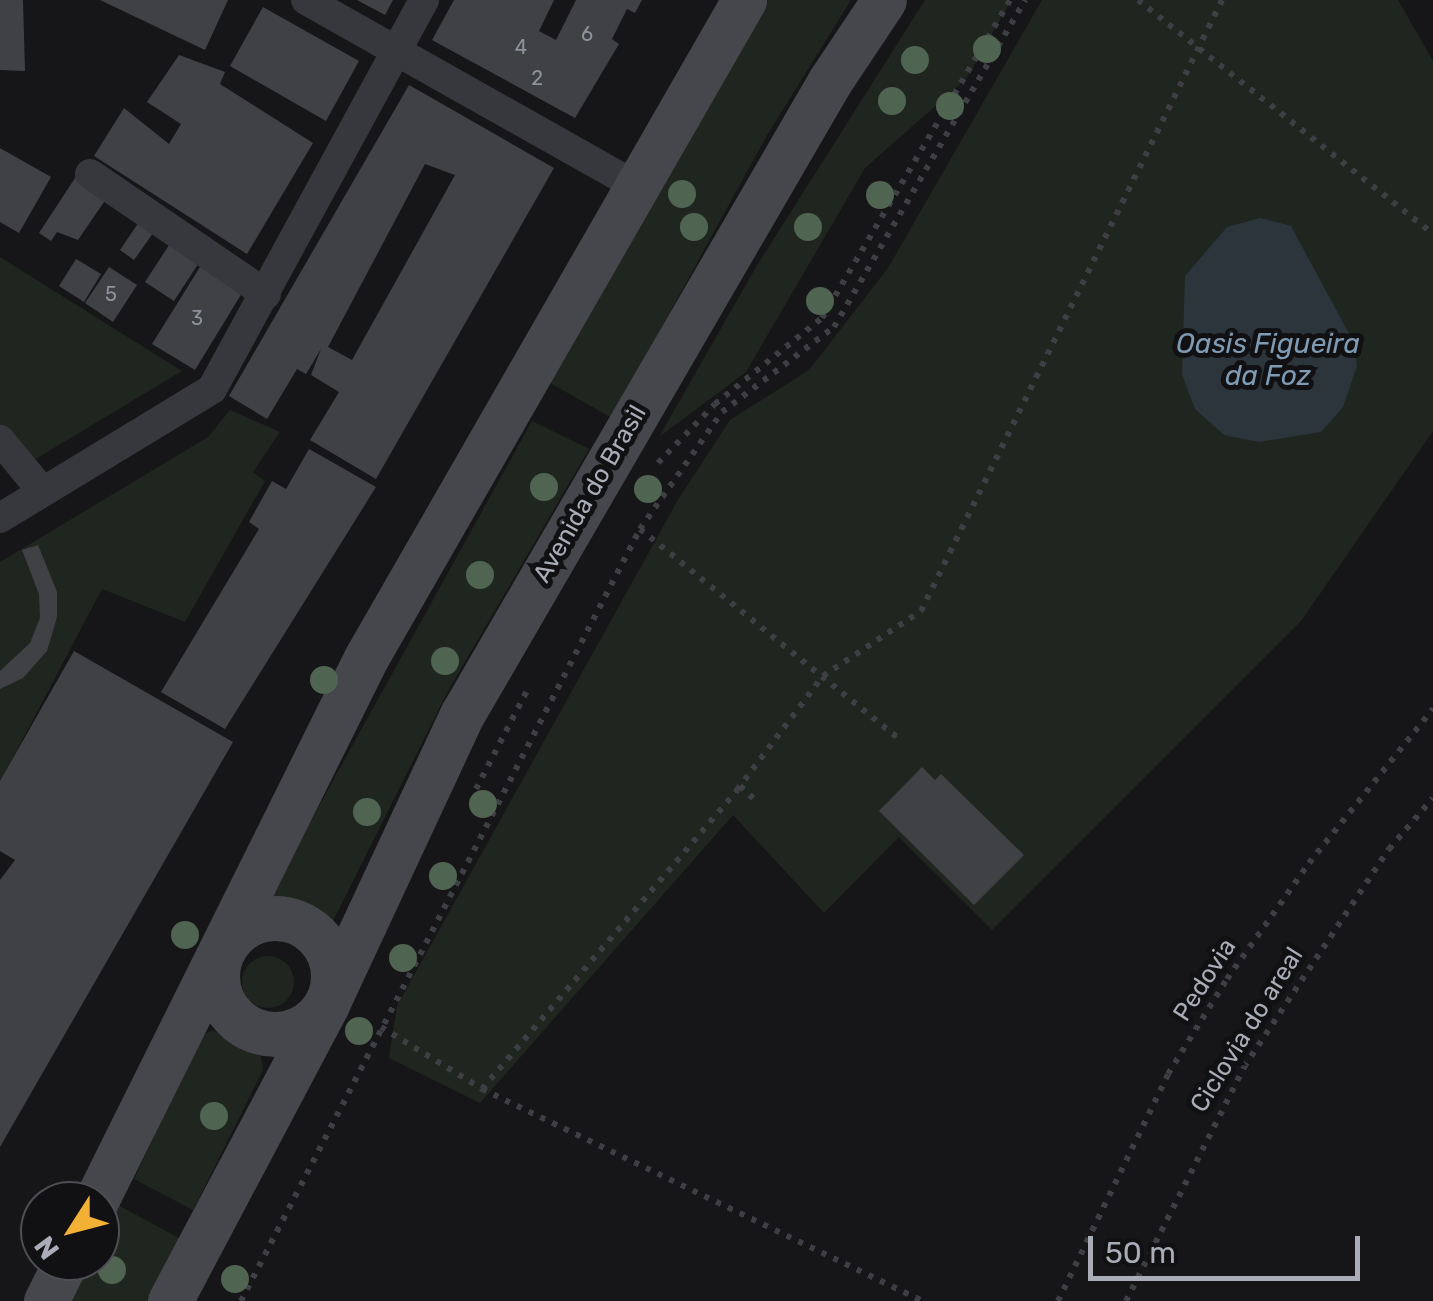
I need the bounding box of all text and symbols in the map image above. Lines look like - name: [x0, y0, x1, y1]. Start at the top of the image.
- house number: 6: [581, 22, 593, 46]
- house number: 4: [515, 35, 527, 59]
- house number: 2: [531, 66, 543, 90]
- house number: 5: [105, 282, 117, 306]
- house number: 3: [191, 306, 203, 330]
- water label: Oasis Figueira da Foz: [1176, 327, 1360, 393]
- street label: Avenida do Brasil: [527, 400, 653, 588]
- street label: Pedovia: [1167, 933, 1243, 1027]
- street label: Ciclovia do areal: [1184, 942, 1310, 1118]
- north arrow: [20, 1181, 120, 1281]
- scale bar: [1093, 1216, 1366, 1278]
- text: N: [28, 1230, 66, 1266]
- text: 50 m: [1105, 1235, 1176, 1271]

